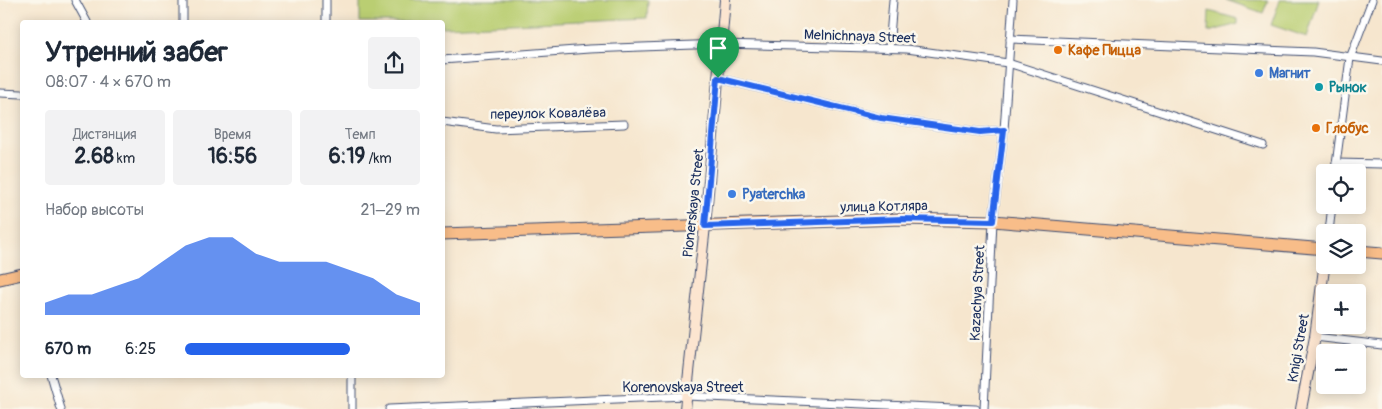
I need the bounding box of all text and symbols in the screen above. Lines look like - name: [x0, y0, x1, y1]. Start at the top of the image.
- street label: Melnichnaya Street: [804, 26, 917, 47]
- pin: [697, 27, 739, 78]
- icon: arrive: [704, 34, 732, 62]
- text: Утренний забег: [45, 35, 228, 70]
- button: share: [368, 37, 420, 89]
- place label: Кафе Пицца: [1068, 42, 1142, 59]
- marker: Кафе Пицца: [1052, 44, 1064, 56]
- place label: Магнит: [1269, 65, 1312, 82]
- marker: Магнит: [1253, 67, 1265, 79]
- text: 08:07 · 4 × 670 m: [45, 72, 171, 92]
- place label: Рынок: [1329, 79, 1367, 96]
- marker: Рынок: [1313, 81, 1325, 93]
- street label: переулок Ковалёва: [490, 104, 606, 123]
- place label: Глобус: [1326, 120, 1369, 137]
- marker: Глобус: [1310, 122, 1322, 134]
- text: Дистанция: [73, 126, 137, 143]
- text: Время: [214, 126, 251, 143]
- text: Темп: [345, 126, 376, 143]
- text: 2.68: [75, 143, 114, 170]
- text: 16:56: [208, 143, 257, 170]
- text: 6:19: [329, 143, 365, 170]
- street label: Pionerskaya Street: [679, 147, 708, 258]
- text: km: [114, 150, 135, 167]
- text: /km: [365, 150, 392, 167]
- map controls: [1316, 164, 1366, 394]
- button: locate: [1316, 164, 1366, 214]
- place label: Pyaterchka: [742, 186, 806, 203]
- marker: Pyaterchka: [726, 188, 738, 200]
- street label: улица Котляра: [839, 197, 928, 216]
- text: Набор высоты: [45, 200, 144, 220]
- text: 21–29 m: [361, 200, 420, 220]
- button: layers: [1316, 224, 1366, 274]
- street label: Kazachya Street: [967, 244, 989, 341]
- button: +: [1316, 284, 1366, 334]
- street label: Knigi Street: [1284, 312, 1313, 384]
- text: 670 m: [45, 339, 91, 359]
- text: 6:25: [125, 339, 156, 359]
- button: −: [1316, 344, 1366, 394]
- street label: Korenovskaya Street: [622, 379, 744, 396]

